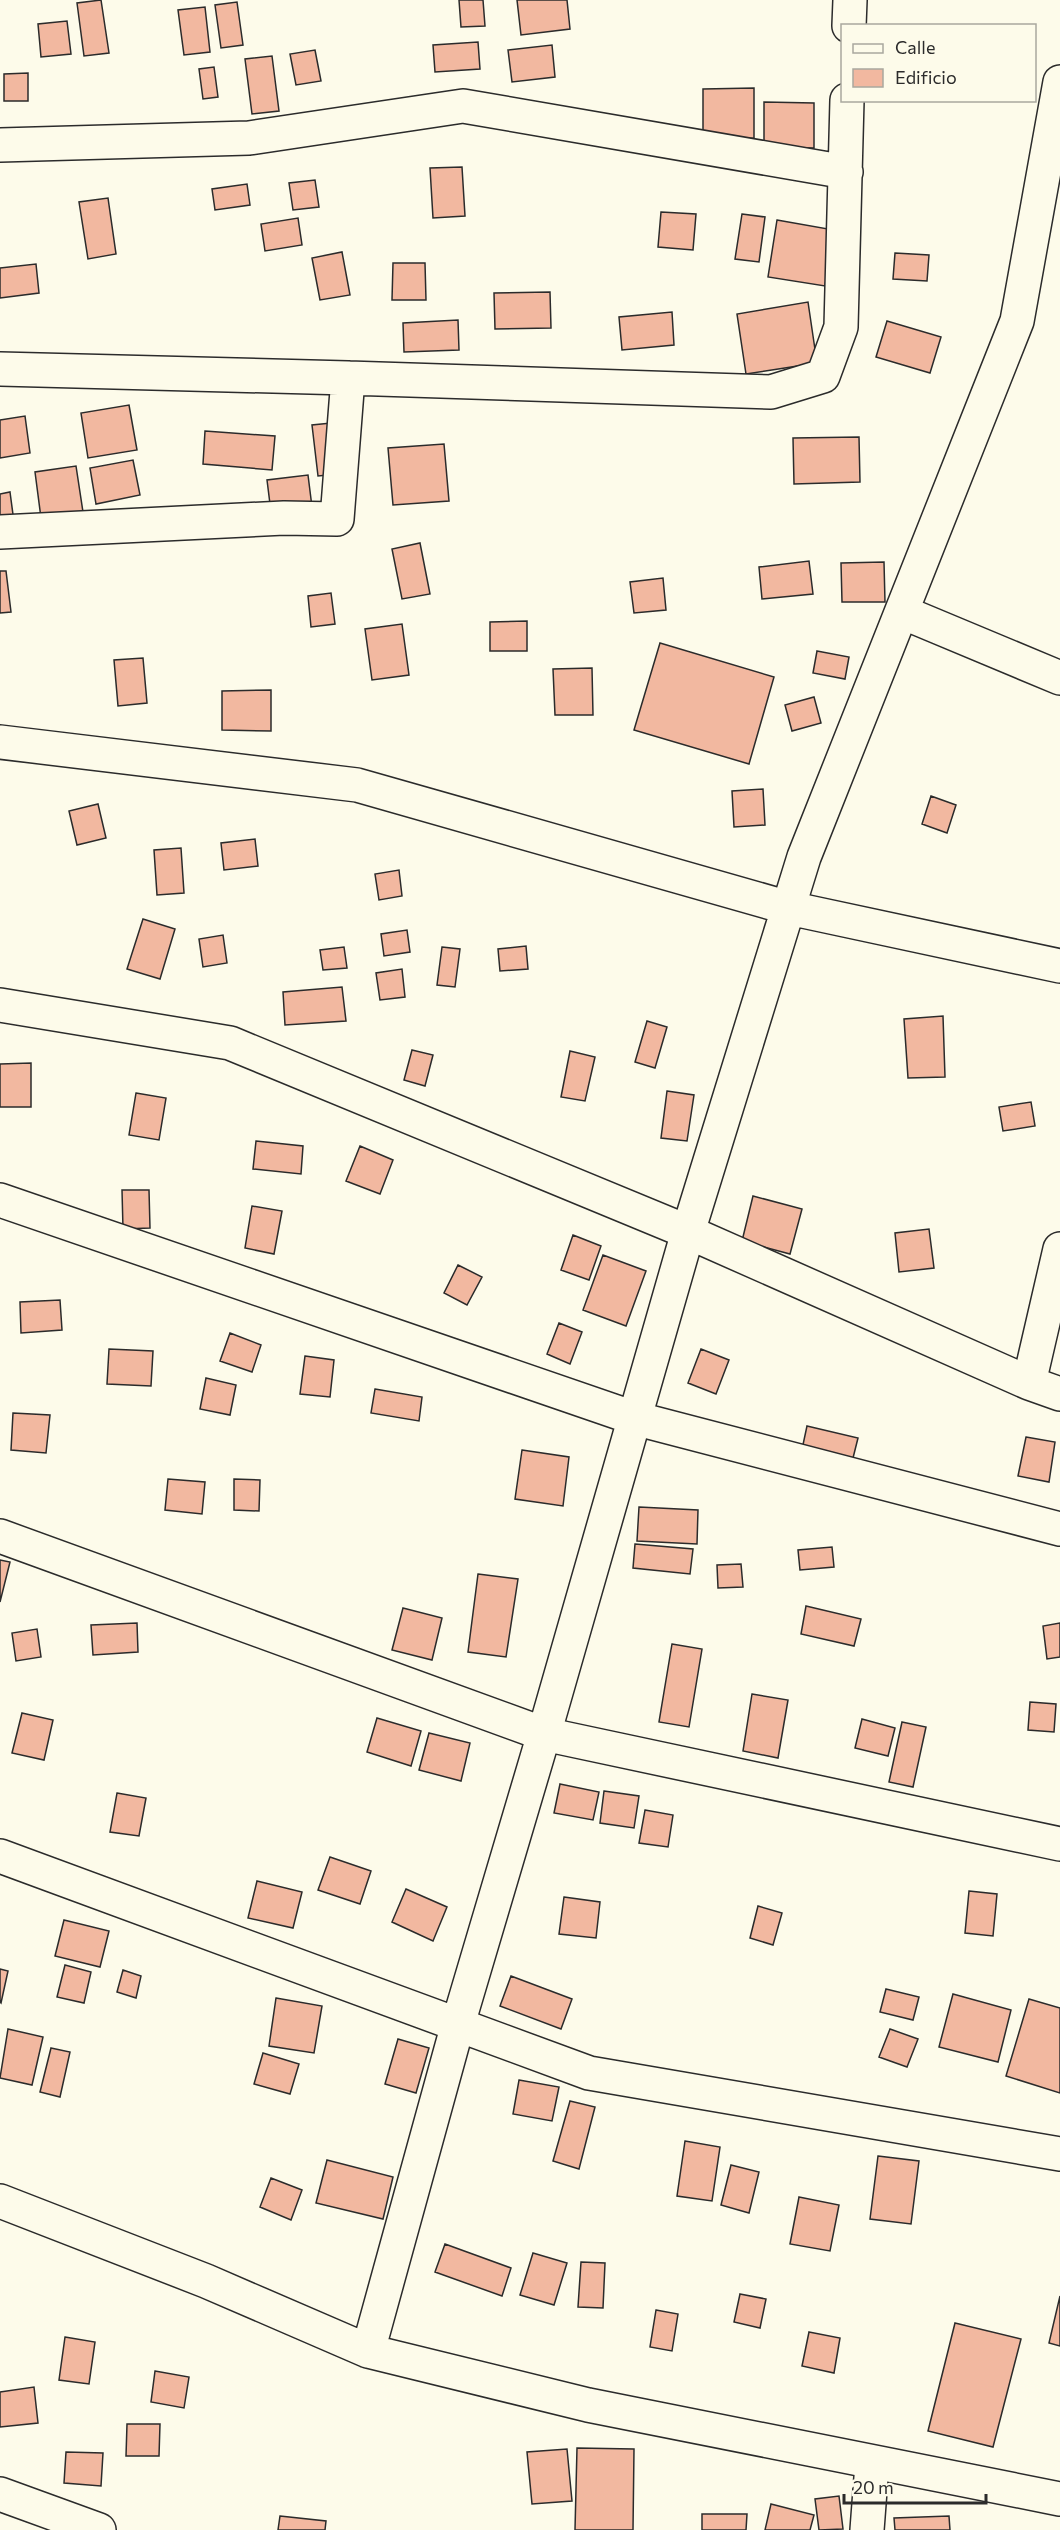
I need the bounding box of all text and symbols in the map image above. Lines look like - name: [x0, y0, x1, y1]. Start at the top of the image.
- legend: [841, 24, 1036, 102]
- text: Calle: [895, 36, 935, 58]
- text: Edificio: [895, 66, 957, 88]
- scale bar: [844, 2467, 986, 2505]
- text: 20 m: [853, 2476, 894, 2498]

